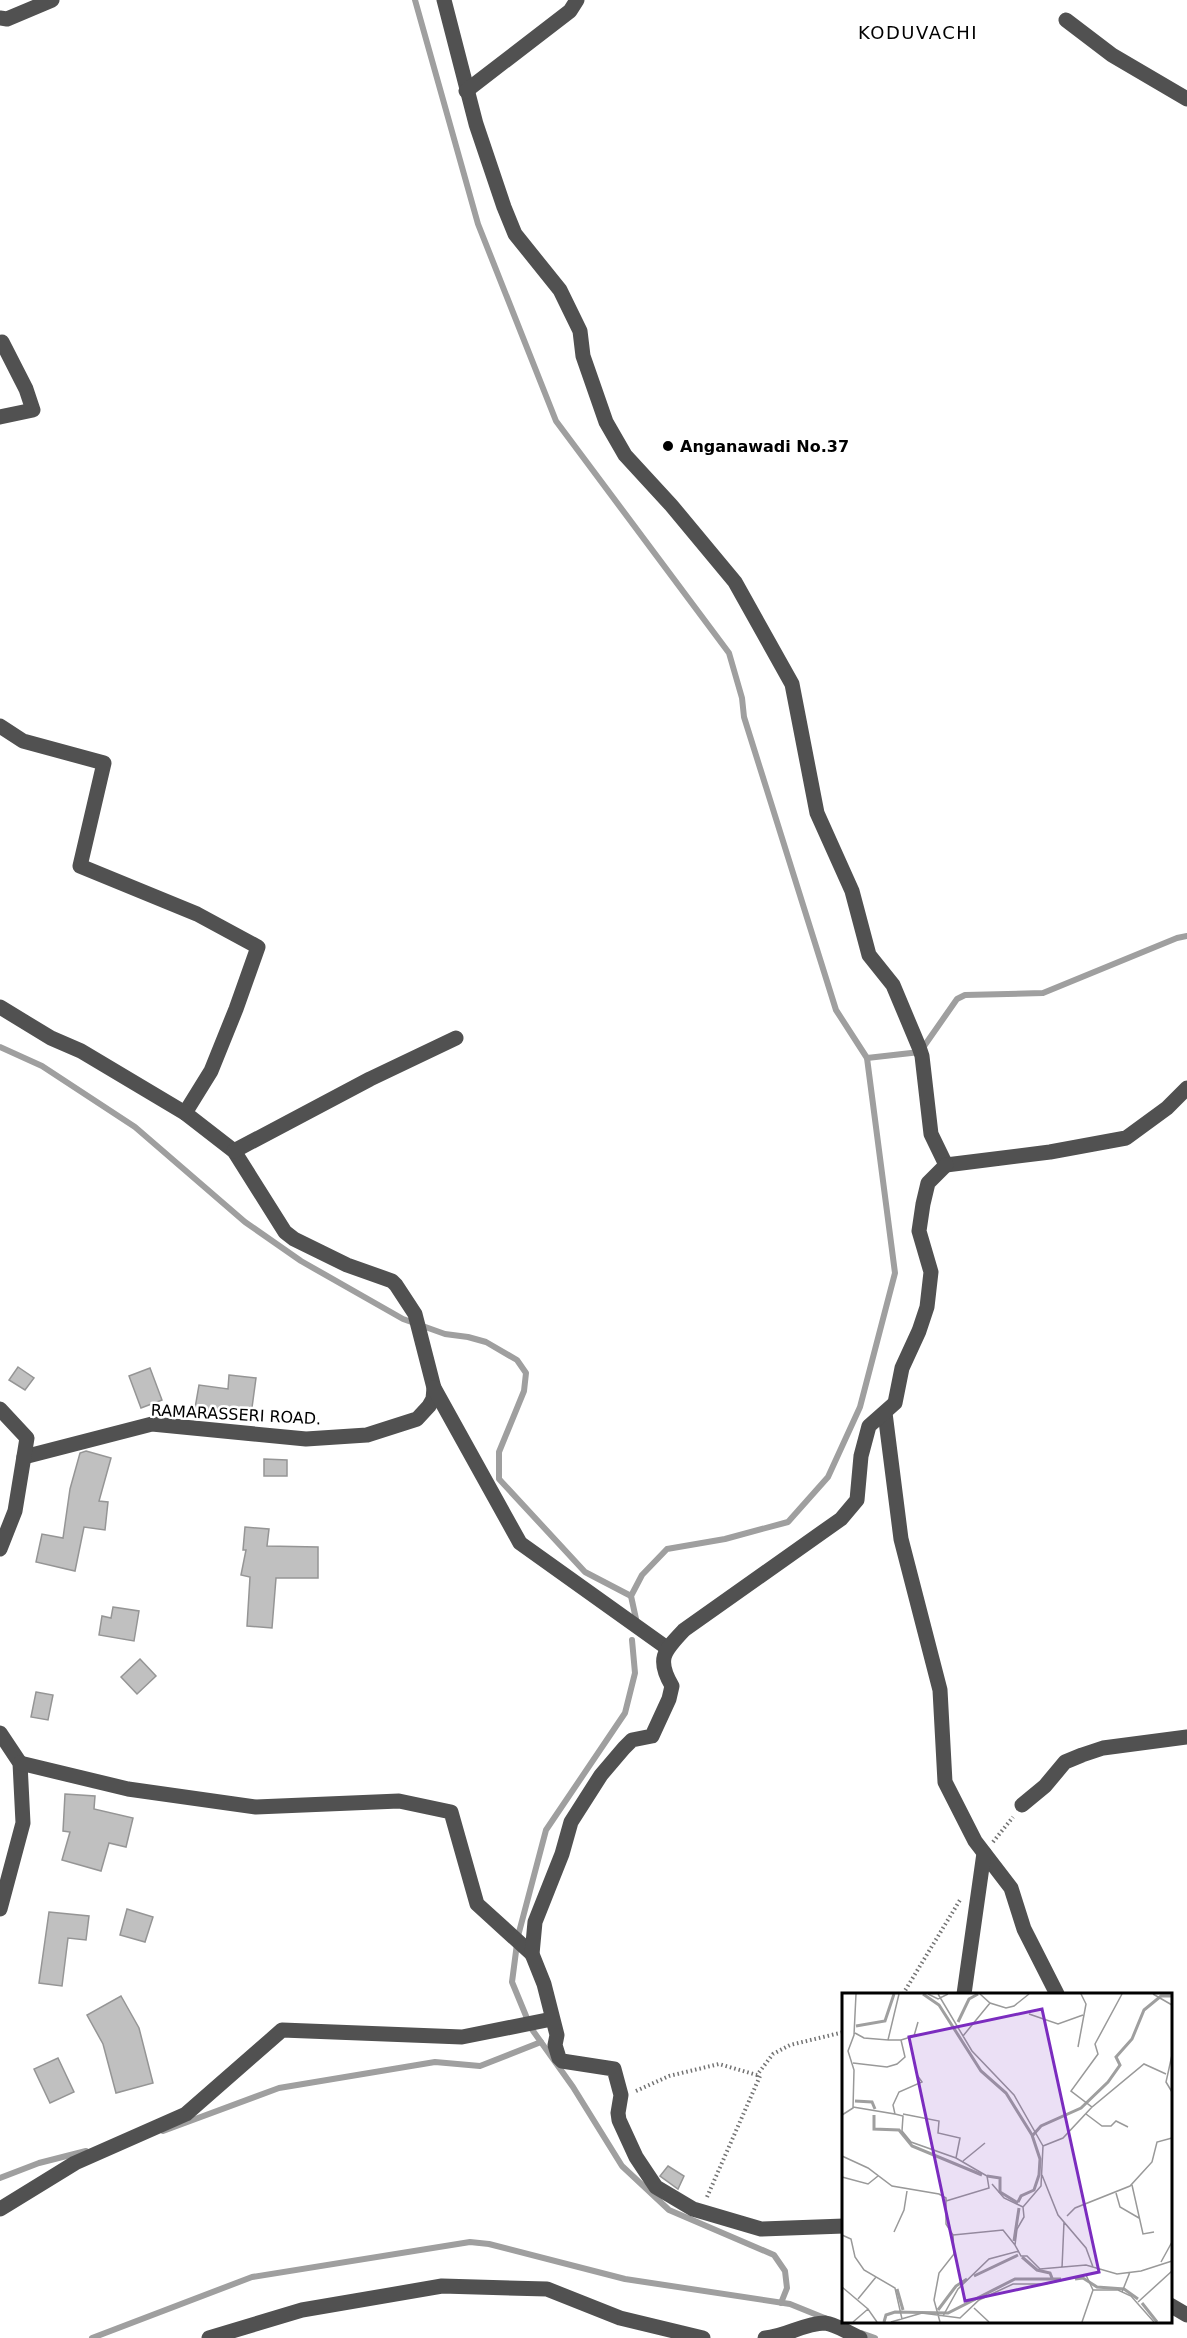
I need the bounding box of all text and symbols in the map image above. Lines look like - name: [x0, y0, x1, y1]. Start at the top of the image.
- district label: KODUVACHI: [858, 22, 978, 43]
- place label: Anganawadi No.37: [680, 437, 849, 456]
- marker: Anganawadi No.37: [661, 439, 675, 453]
- street label: RAMARASSERI ROAD.: [150, 1401, 322, 1428]
- inset map: [842, 1993, 1172, 2323]

